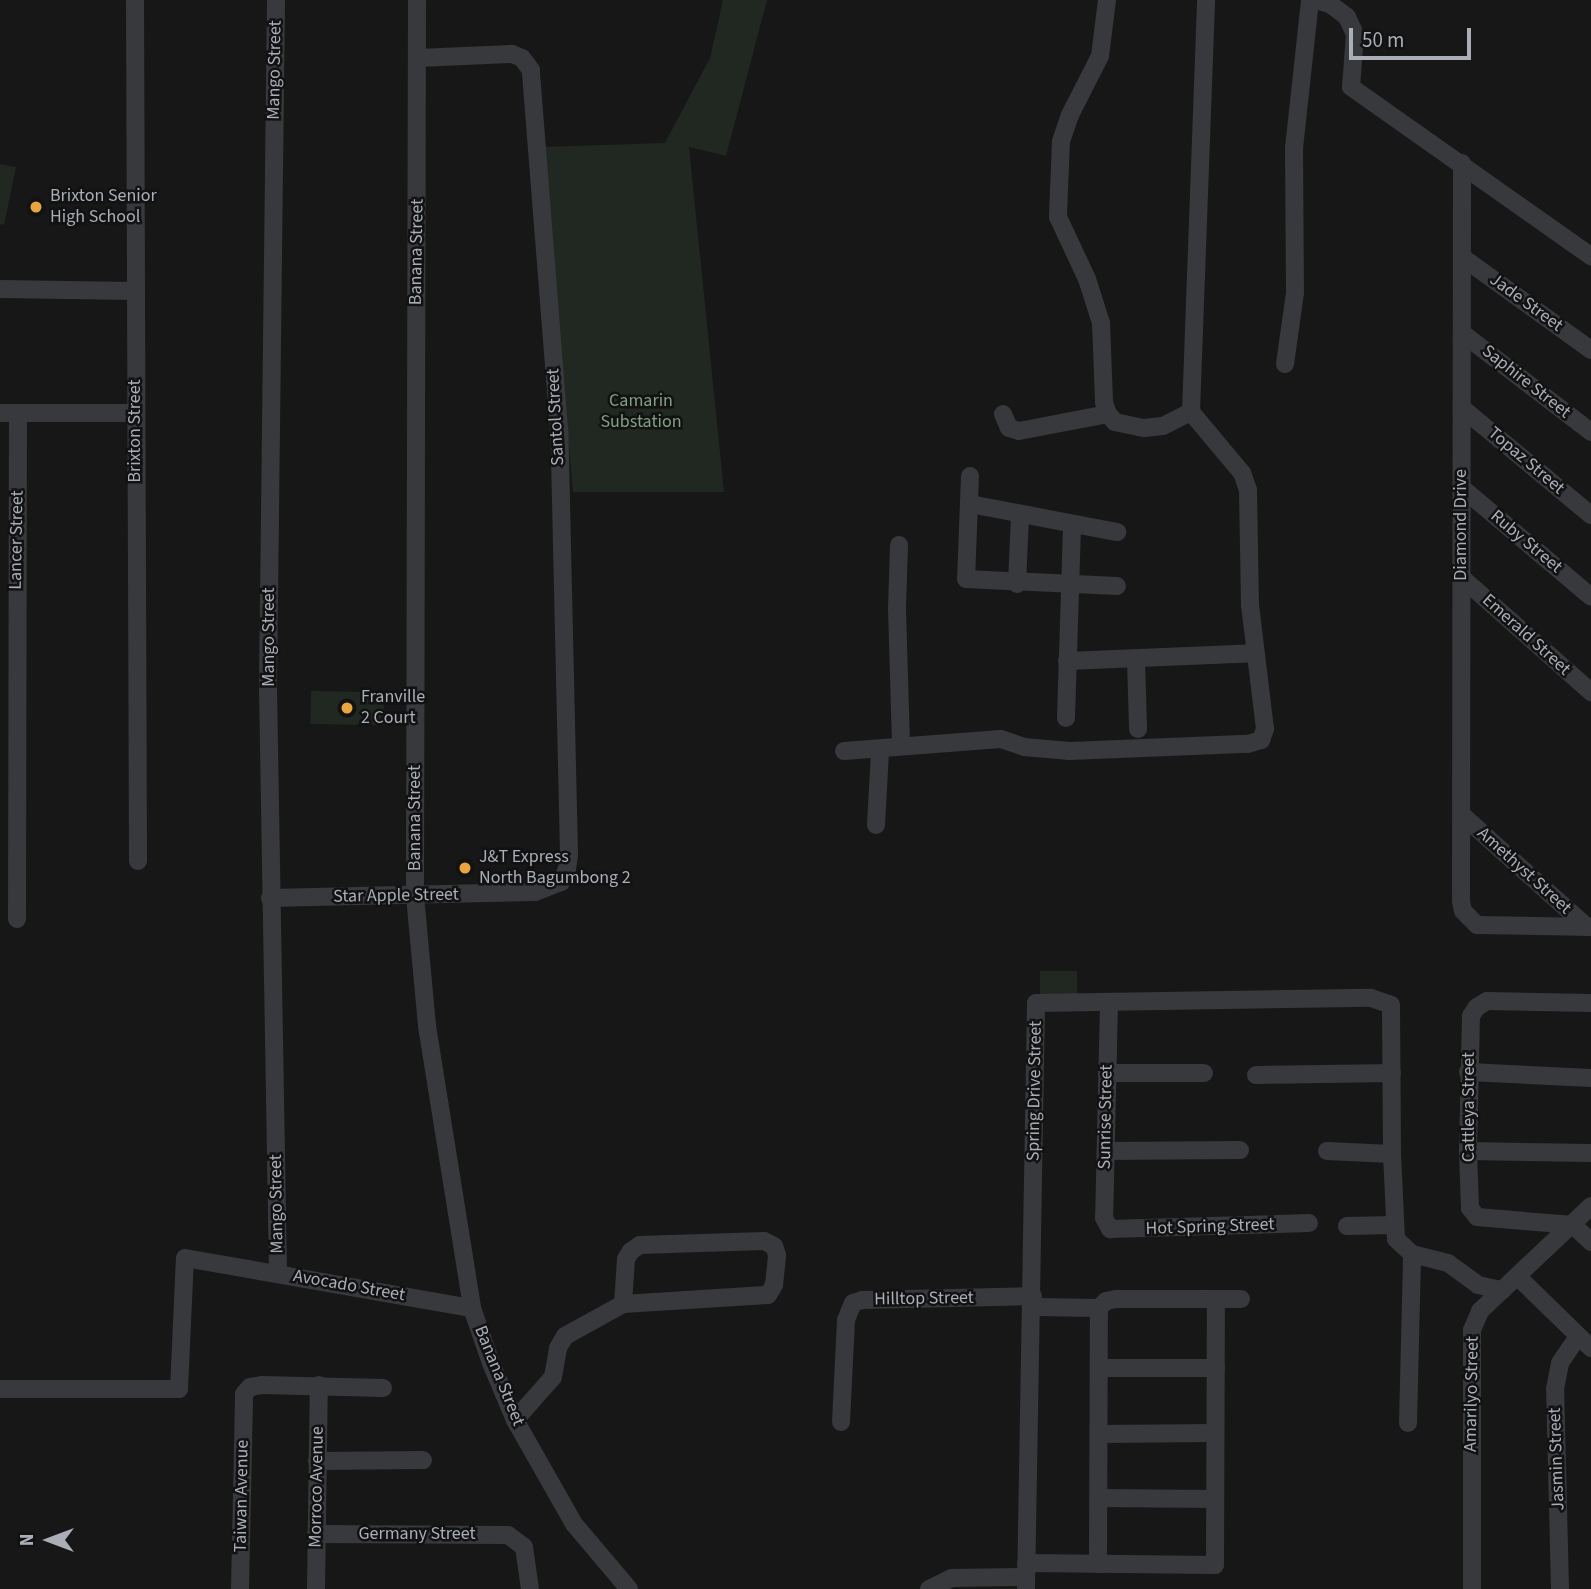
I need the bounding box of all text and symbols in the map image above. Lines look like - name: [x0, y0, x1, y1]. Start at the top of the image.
- scale bar: [1353, 14, 1476, 58]
- street label: Mango Street: [263, 20, 287, 120]
- text: 50 m: [1362, 25, 1404, 55]
- place label: Brixton Senior High School: [50, 186, 157, 228]
- marker: Brixton Senior High School: [28, 199, 44, 215]
- street label: Banana Street: [405, 199, 429, 305]
- street label: Jade Street: [1485, 269, 1567, 337]
- street label: Saphire Street: [1477, 341, 1575, 423]
- street label: Santol Street: [543, 368, 569, 466]
- street label: Brixton Street: [124, 380, 146, 482]
- park label: Camarin Substation: [600, 391, 682, 434]
- street label: Topaz Street: [1483, 423, 1569, 499]
- street label: Diamond Drive: [1450, 469, 1472, 581]
- street label: Lancer Street: [5, 490, 29, 590]
- street label: Ruby Street: [1486, 506, 1566, 578]
- street label: Mango Street: [258, 587, 280, 687]
- street label: Emerald Street: [1477, 590, 1575, 680]
- place label: Franville 2 Court: [361, 687, 425, 730]
- marker: Franville 2 Court: [339, 700, 355, 716]
- street label: Banana Street: [404, 765, 426, 871]
- street label: Amethyst Street: [1472, 823, 1576, 919]
- place label: J&T Express North Bagumbong 2: [479, 847, 631, 890]
- marker: J&T Express North Bagumbong 2: [457, 860, 473, 876]
- street label: Star Apple Street: [333, 884, 459, 908]
- street label: Spring Drive Street: [1023, 1021, 1047, 1161]
- street label: Cattleya Street: [1458, 1052, 1480, 1162]
- street label: Sunrise Street: [1094, 1064, 1118, 1170]
- street label: Mango Street: [265, 1154, 289, 1254]
- street label: Hot Spring Street: [1145, 1214, 1275, 1240]
- street label: Avocado Street: [291, 1266, 407, 1306]
- street label: Hilltop Street: [874, 1287, 974, 1311]
- street label: Banana Street: [469, 1323, 529, 1429]
- street label: Amarilyo Street: [1460, 1336, 1484, 1452]
- street label: Jasmin Street: [1544, 1407, 1570, 1511]
- street label: Morroco Avenue: [305, 1426, 329, 1548]
- street label: Taiwan Avenue: [230, 1440, 254, 1552]
- north arrow: [14, 1505, 84, 1575]
- street label: Germany Street: [358, 1523, 476, 1545]
- text: N: [14, 1534, 41, 1546]

